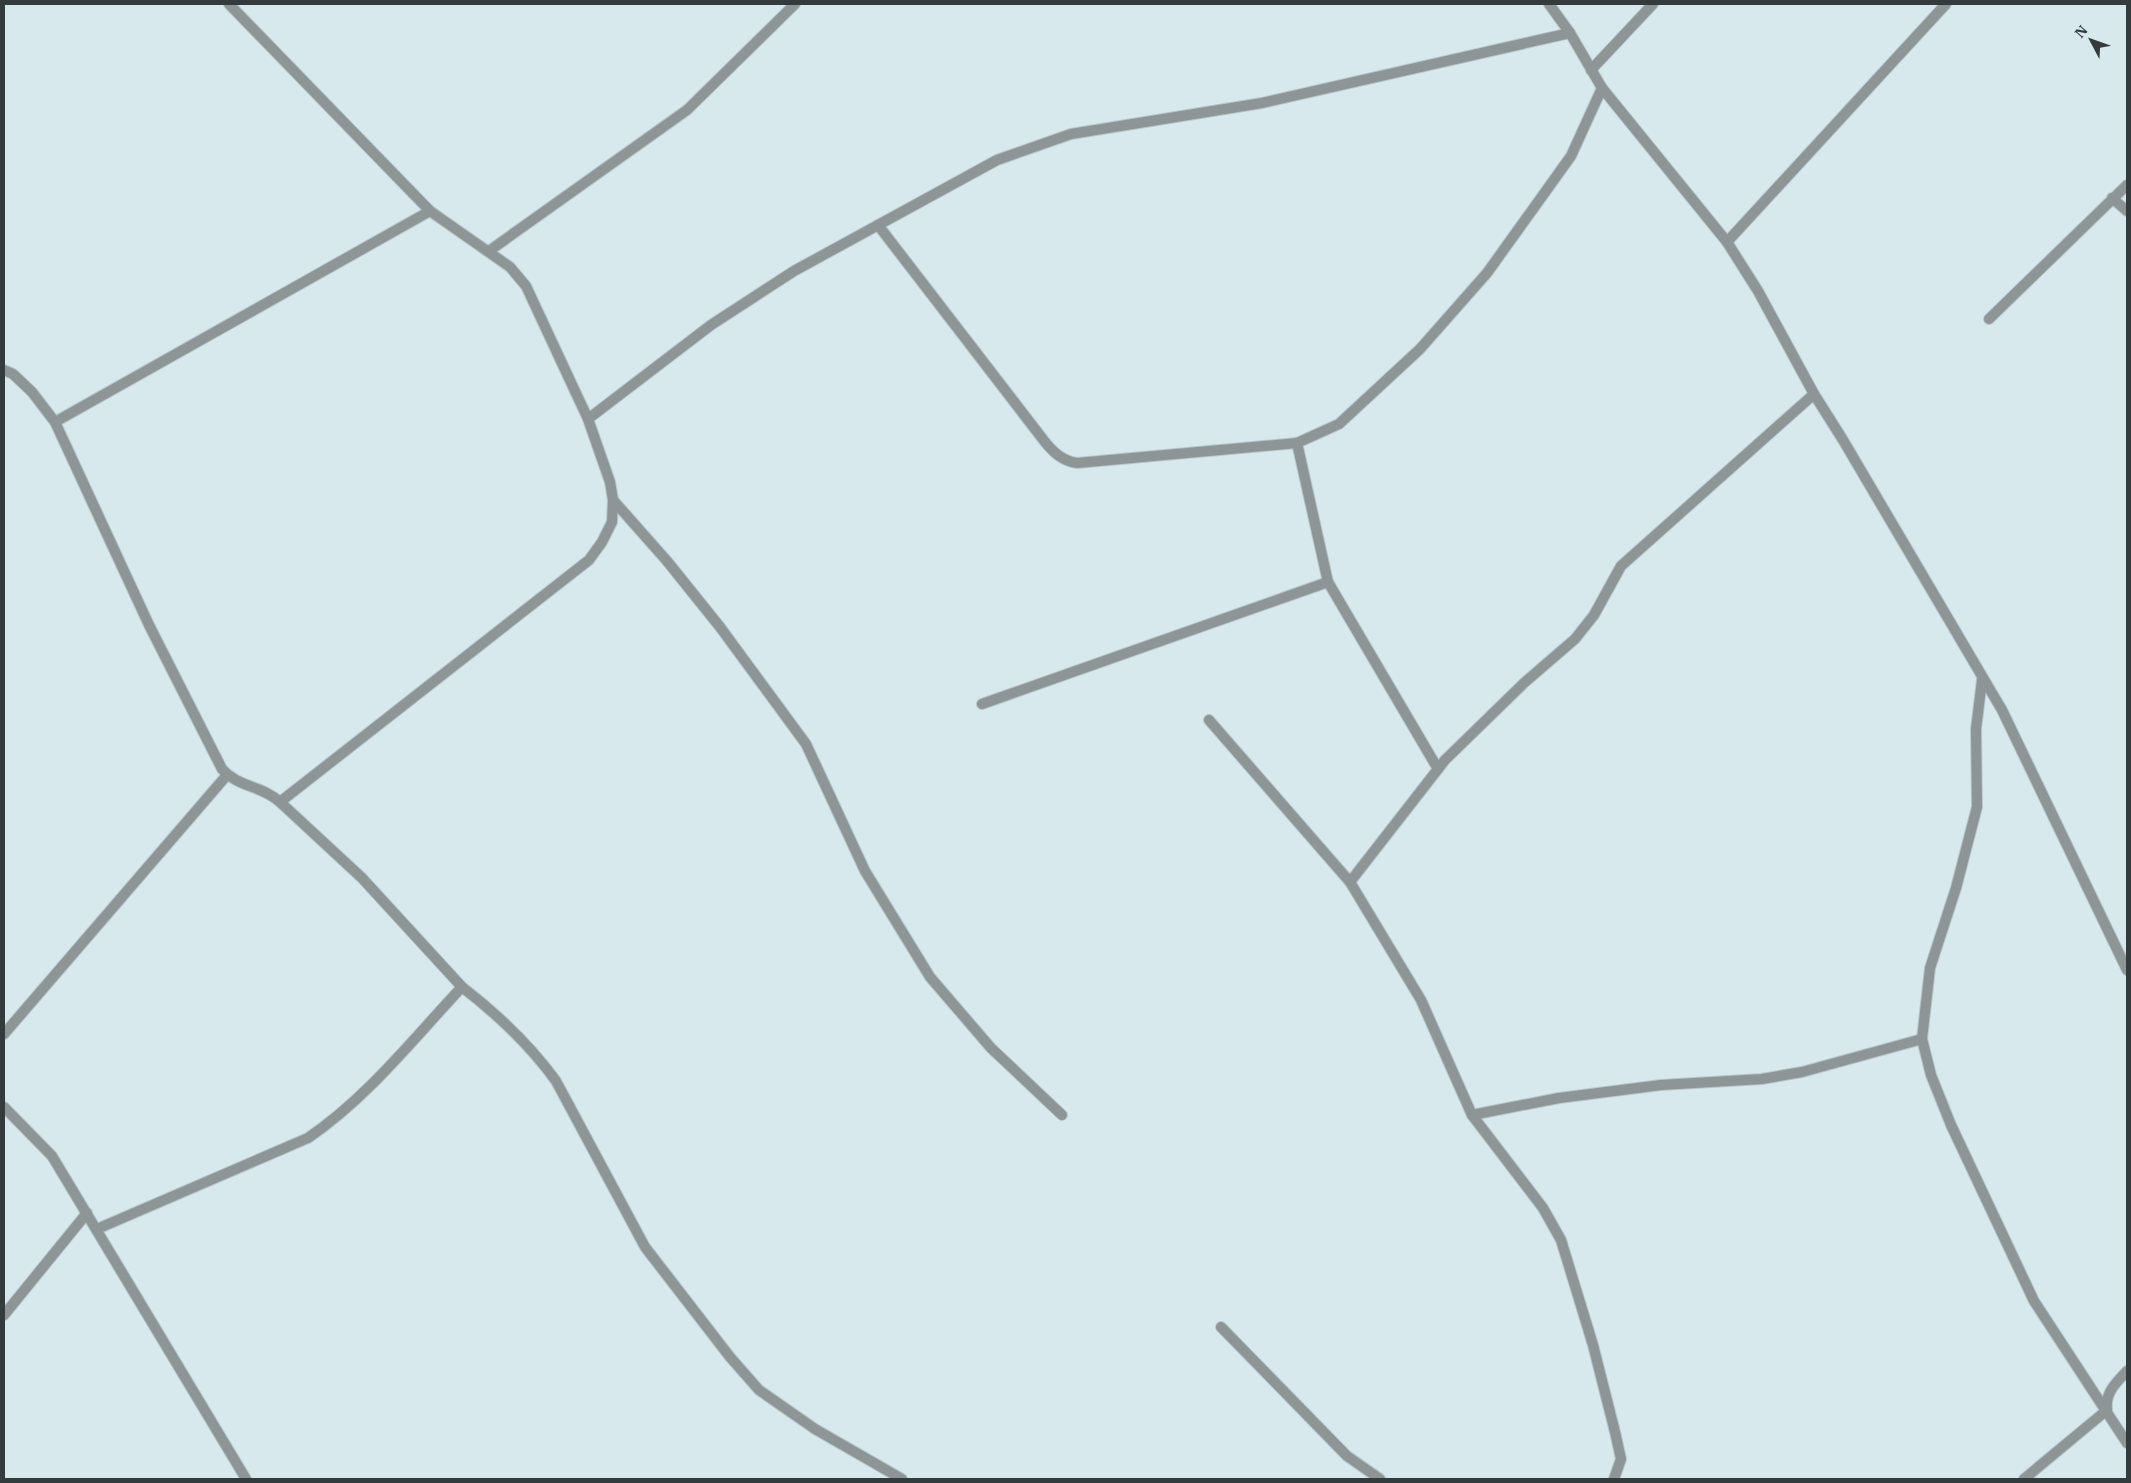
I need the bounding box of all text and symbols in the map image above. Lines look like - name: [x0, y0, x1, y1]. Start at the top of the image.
- north arrow: [2066, 15, 2116, 65]
- text: N: [2071, 21, 2092, 42]

